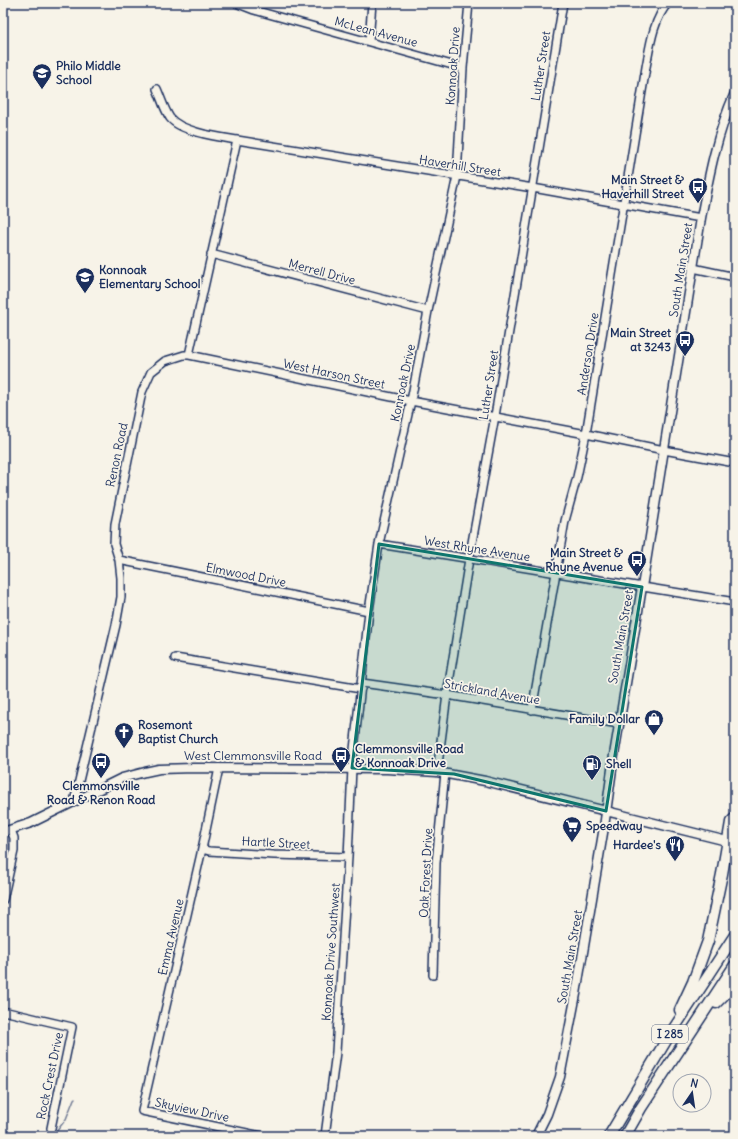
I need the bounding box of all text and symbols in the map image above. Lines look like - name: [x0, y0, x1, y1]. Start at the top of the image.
- street label: McLean Avenue: [333, 13, 419, 50]
- street label: Konnoak Drive: [442, 26, 463, 106]
- street label: Luther Street: [528, 30, 553, 102]
- place label: Philo Middle School: [56, 58, 121, 87]
- school or university icon: Philo Middle School: [31, 62, 53, 90]
- street label: Haverhill Street: [418, 152, 502, 179]
- place label: Main Street & Haverhill Street: [601, 172, 685, 201]
- bus stop icon: Main Street & Haverhill Street: [687, 176, 709, 204]
- street label: South Main Street: [666, 222, 695, 318]
- street label: Merrell Drive: [287, 255, 357, 288]
- place label: Konnoak Elementary School: [99, 262, 201, 292]
- school or university icon: Konnoak Elementary School: [74, 266, 96, 294]
- street label: Anderson Drive: [574, 312, 601, 396]
- place label: Main Street at 3243: [610, 325, 672, 354]
- bus stop icon: Main Street at 3243: [674, 329, 696, 357]
- street label: Konnoak Drive: [387, 343, 418, 423]
- street label: Luther Street: [476, 349, 501, 421]
- street label: West Harson Street: [282, 355, 386, 392]
- street label: Renon Road: [102, 421, 131, 488]
- street label: West Rhyne Avenue: [423, 533, 531, 564]
- place label: Main Street & Rhyne Avenue: [545, 545, 624, 575]
- bus stop icon: Main Street & Rhyne Avenue: [626, 549, 648, 577]
- street label: Elmwood Drive: [205, 559, 287, 590]
- street label: South Main Street: [605, 589, 636, 685]
- street label: Strickland Avenue: [443, 676, 541, 707]
- shop icon: Family Dollar: [643, 708, 665, 736]
- place label: Family Dollar: [569, 711, 640, 727]
- place label: Rosemont Baptist Church: [138, 717, 218, 747]
- church icon: Rosemont Baptist Church: [113, 721, 135, 749]
- place label: Clemmonsville Road & Konnoak Drive: [355, 741, 464, 770]
- bus stop icon: Clemmonsville Road & Konnoak Drive: [330, 745, 352, 773]
- street label: West Clemmonsville Road: [184, 748, 322, 763]
- bus stop icon: Clemmonsville Road & Renon Road: [90, 751, 112, 779]
- fuel station icon: Shell: [581, 753, 603, 781]
- place label: Shell: [606, 756, 632, 771]
- place label: Clemmonsville Road & Renon Road: [47, 778, 155, 807]
- supermarket icon: Speedway: [561, 815, 583, 843]
- place label: Speedway: [586, 818, 643, 834]
- street label: Oak Forest Drive: [416, 828, 435, 918]
- street label: Hartle Street: [241, 833, 311, 852]
- restaurant icon: Hardee's: [664, 834, 686, 862]
- place label: Hardee's: [613, 837, 662, 852]
- street label: Konnoak Drive Southwest: [318, 882, 343, 1022]
- street label: Emma Avenue: [154, 897, 187, 977]
- street label: South Main Street: [554, 909, 585, 1005]
- road number: I 285: [652, 1025, 688, 1043]
- street label: Rock Crest Drive: [33, 1031, 66, 1121]
- north arrow: [672, 1073, 712, 1113]
- text: N: [689, 1076, 700, 1091]
- street label: Skyview Drive: [154, 1094, 230, 1125]

